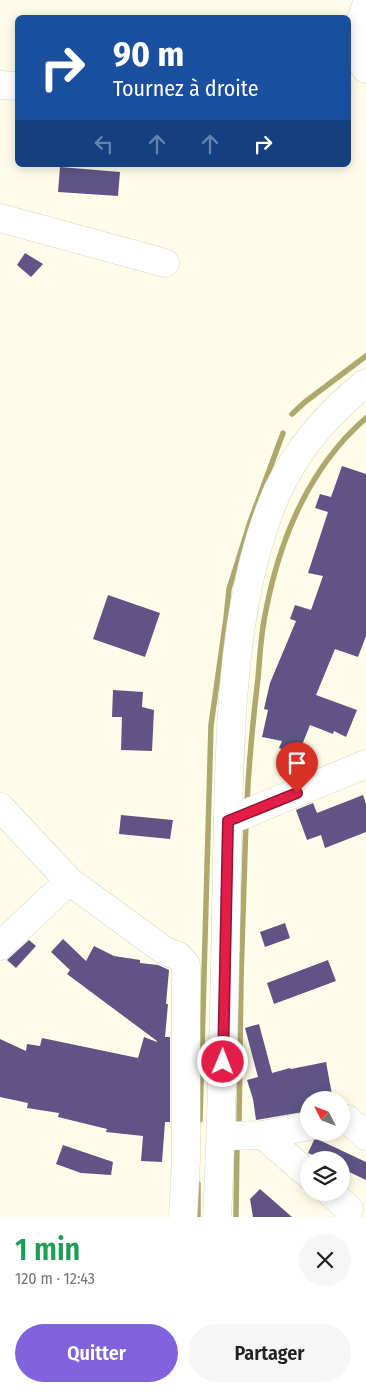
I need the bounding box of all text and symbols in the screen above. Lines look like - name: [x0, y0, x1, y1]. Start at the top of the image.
- text: 90 m: [113, 33, 184, 75]
- icon: right: [30, 35, 95, 100]
- text: Tournez à droite: [113, 75, 259, 102]
- icon: left: [90, 130, 118, 158]
- icon: ahead: [143, 130, 171, 158]
- icon: ahead: [196, 130, 224, 158]
- icon: right: [249, 130, 277, 158]
- pin: [276, 742, 318, 793]
- icon: arrive: [283, 749, 311, 777]
- position arrow: [196, 1035, 248, 1087]
- north arrow: [300, 1091, 350, 1141]
- map controls: [300, 1091, 350, 1201]
- button: layers: [300, 1151, 350, 1201]
- text: 1 min: [15, 1232, 80, 1268]
- button: close: [299, 1234, 351, 1286]
- text: 120 m · 12:43: [15, 1269, 95, 1288]
- button: Quitter: [15, 1324, 178, 1382]
- button: Partager: [188, 1324, 351, 1382]

